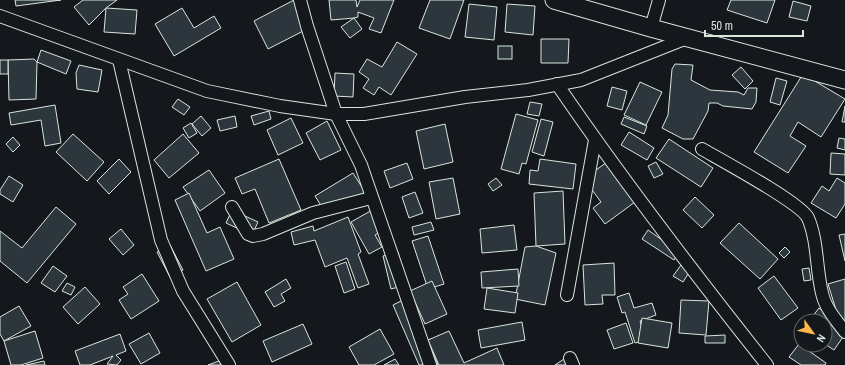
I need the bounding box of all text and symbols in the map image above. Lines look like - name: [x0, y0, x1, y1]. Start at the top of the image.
- scale bar: [705, 12, 803, 38]
- text: 50 m: [711, 18, 733, 34]
- north arrow: [793, 313, 833, 353]
- text: N: [814, 332, 829, 345]

